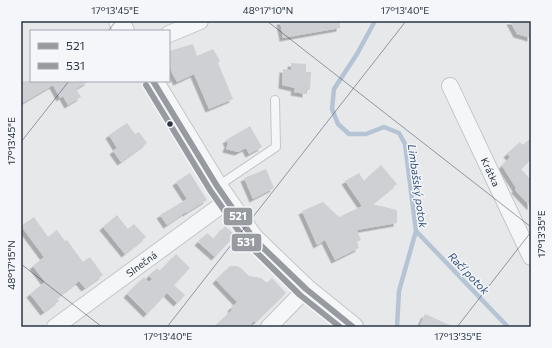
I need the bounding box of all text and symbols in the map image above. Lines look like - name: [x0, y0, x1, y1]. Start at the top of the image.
- text: 17°13'45"E: [91, 4, 139, 16]
- text: 48°17'10"N: [243, 4, 293, 16]
- text: 17°13'40"E: [381, 4, 429, 16]
- legend: [30, 30, 170, 82]
- text: 521: [66, 38, 85, 52]
- text: 531: [66, 58, 85, 72]
- text: 17°13'45"E: [5, 117, 17, 165]
- unlabelled marker: [165, 119, 175, 129]
- water label: Limbašský potok: [406, 143, 430, 230]
- street label: Krátka: [479, 155, 503, 188]
- line badge: 521: [223, 207, 253, 226]
- text: 521: [229, 209, 247, 222]
- text: 17°13'35"E: [535, 210, 547, 258]
- line badge: 531: [231, 233, 262, 252]
- text: 531: [237, 235, 255, 248]
- text: 48°17'15"N: [5, 240, 17, 290]
- street label: Slnečná: [124, 248, 159, 279]
- water label: Račí potok: [446, 249, 493, 297]
- text: 17°13'40"E: [144, 330, 192, 342]
- text: 17°13'35"E: [434, 330, 482, 342]

